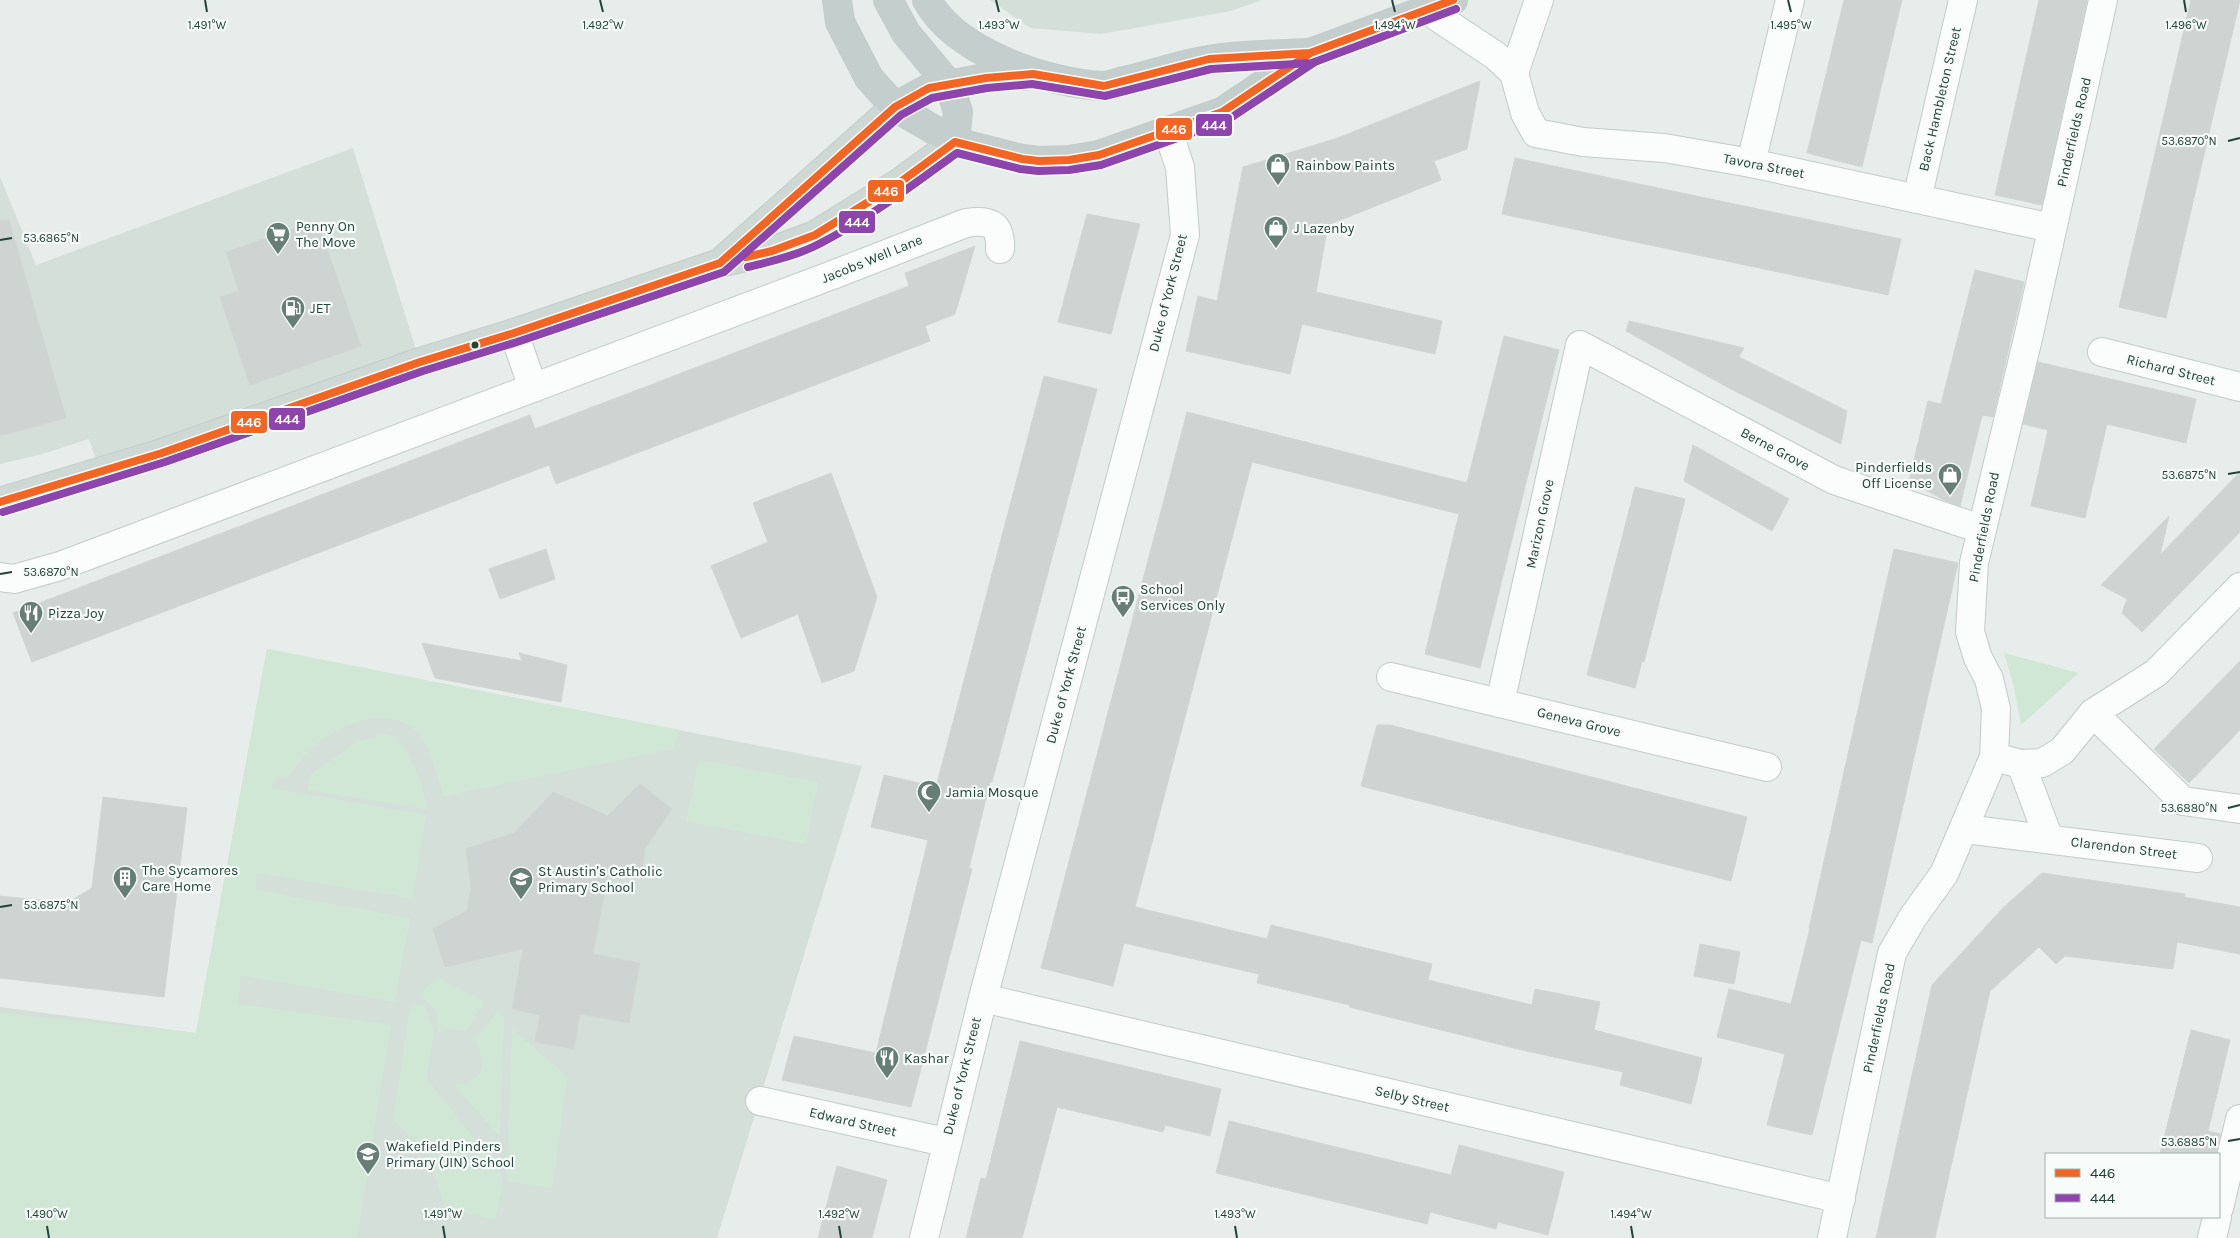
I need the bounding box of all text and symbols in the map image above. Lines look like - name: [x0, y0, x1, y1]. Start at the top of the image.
- text: 1.491°W: [188, 18, 227, 32]
- text: 1.492°W: [582, 18, 624, 32]
- text: 1.493°W: [978, 18, 1020, 32]
- text: 1.494°W: [1374, 18, 1416, 32]
- text: 1.495°W: [1770, 18, 1812, 32]
- text: 1.496°W: [2165, 18, 2207, 32]
- street label: Back Hambleton Street: [1915, 25, 1965, 173]
- street label: Pinderfields Road: [2053, 75, 2095, 189]
- line badge: 444: [1195, 113, 1233, 137]
- line badge: 446: [1155, 117, 1193, 141]
- text: 444: [1202, 117, 1227, 134]
- text: 446: [1161, 121, 1187, 138]
- text: 53.6870°N: [2161, 134, 2217, 148]
- street label: Tavora Street: [1722, 150, 1806, 182]
- shop icon: Rainbow Paints: [1265, 152, 1291, 186]
- place label: Rainbow Paints: [1296, 157, 1395, 174]
- line badge: 446: [867, 179, 905, 203]
- text: 446: [873, 183, 899, 200]
- line badge: 444: [838, 210, 876, 234]
- text: 444: [845, 214, 870, 231]
- shop icon: J Lazenby: [1263, 215, 1289, 249]
- place label: Penny On The Move: [296, 218, 356, 251]
- place label: J Lazenby: [1294, 220, 1355, 237]
- supermarket icon: Penny On The Move: [265, 221, 291, 255]
- text: 53.6865°N: [23, 231, 79, 245]
- street label: Jacobs Well Lane: [819, 231, 925, 287]
- street label: Duke of York Street: [1145, 232, 1191, 354]
- fuel station icon: JET: [280, 295, 306, 329]
- place label: JET: [310, 300, 331, 317]
- unlabelled marker: [470, 340, 480, 350]
- street label: Richard Street: [2125, 351, 2217, 389]
- line badge: 444: [268, 407, 306, 431]
- line badge: 446: [230, 410, 268, 434]
- text: 444: [275, 411, 300, 428]
- text: 446: [236, 414, 262, 431]
- street label: Berne Grove: [1738, 424, 1812, 474]
- place label: Pinderfields Off License: [1855, 459, 1932, 492]
- shop icon: Pinderfields Off License: [1937, 462, 1963, 496]
- text: 53.6875°N: [2162, 468, 2216, 482]
- street label: Pinderfields Road: [1965, 470, 2003, 584]
- street label: Marizon Grove: [1522, 478, 1558, 570]
- text: 53.6870°N: [23, 565, 79, 579]
- place label: School Services Only: [1140, 581, 1225, 614]
- bus stop icon: School Services Only: [1110, 584, 1136, 618]
- restaurant icon: Pizza Joy: [18, 600, 44, 634]
- place label: Pizza Joy: [48, 605, 105, 622]
- street label: Duke of York Street: [1042, 624, 1090, 746]
- street label: Geneva Grove: [1535, 703, 1623, 741]
- mosque icon: Jamia Mosque: [916, 779, 942, 813]
- place label: Jamia Mosque: [946, 784, 1038, 801]
- text: 53.6880°N: [2160, 801, 2218, 815]
- street label: Clarendon Street: [2070, 833, 2178, 863]
- place label: The Sycamores Care Home: [142, 862, 238, 895]
- place label: St Austin's Catholic Primary School: [538, 863, 662, 896]
- building icon: The Sycamores Care Home: [112, 865, 138, 899]
- school or university icon: St Austin's Catholic Primary School: [508, 866, 534, 900]
- text: 53.6875°N: [24, 898, 78, 912]
- street label: Pinderfields Road: [1859, 961, 1899, 1075]
- street label: Duke of York Street: [939, 1015, 985, 1137]
- restaurant icon: Kashar: [874, 1045, 900, 1079]
- place label: Kashar: [904, 1050, 950, 1067]
- street label: Selby Street: [1373, 1082, 1451, 1116]
- street label: Edward Street: [808, 1104, 898, 1140]
- text: 53.6885°N: [2161, 1135, 2217, 1149]
- place label: Wakefield Pinders Primary (JIN) School: [386, 1138, 514, 1171]
- school or university icon: Wakefield Pinders Primary (JIN) School: [355, 1141, 381, 1175]
- legend: [2045, 1153, 2220, 1218]
- text: 446: [2090, 1164, 2115, 1182]
- text: 444: [2090, 1189, 2116, 1207]
- text: 1.490°W: [26, 1207, 68, 1221]
- text: 1.491°W: [424, 1207, 463, 1221]
- text: 1.492°W: [818, 1207, 860, 1221]
- text: 1.493°W: [1214, 1207, 1256, 1221]
- text: 1.494°W: [1610, 1207, 1652, 1221]

